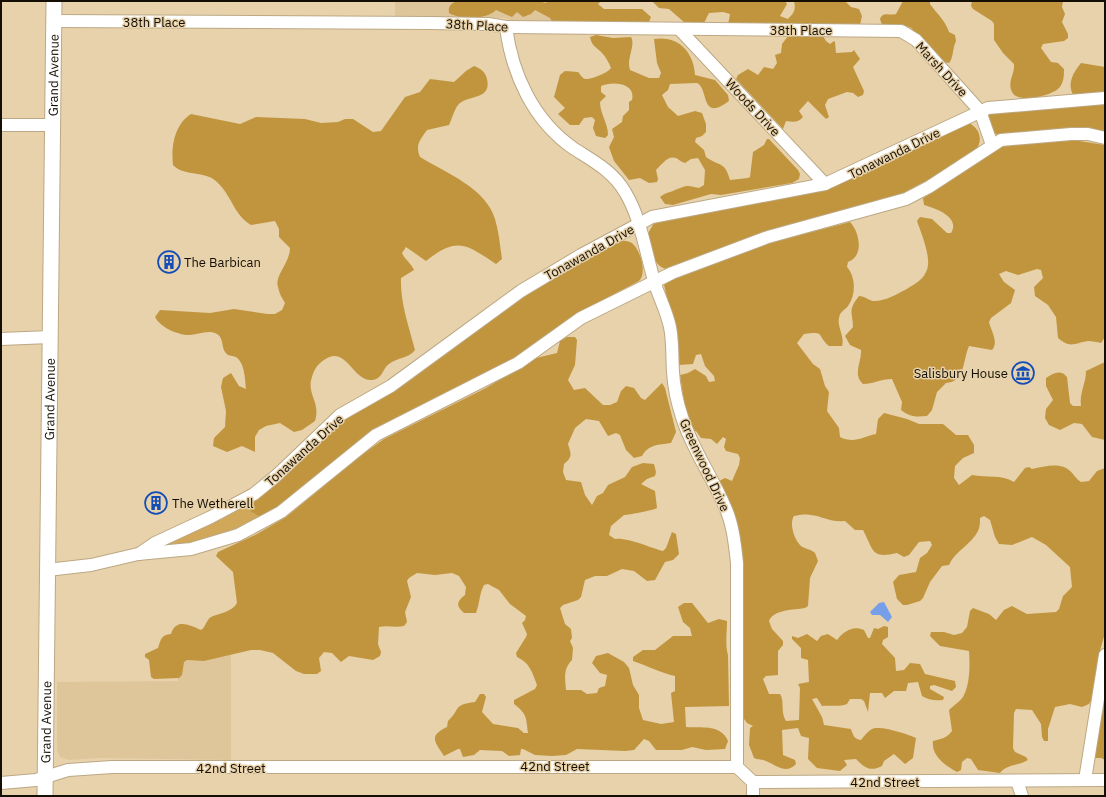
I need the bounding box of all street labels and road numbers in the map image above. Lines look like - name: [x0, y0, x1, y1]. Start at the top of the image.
- street label: 38th Place: [123, 14, 185, 31]
- street label: 38th Place: [445, 15, 509, 36]
- street label: 38th Place: [770, 22, 832, 39]
- street label: Grand Avenue: [45, 34, 63, 116]
- street label: Marsh Drive: [912, 38, 971, 100]
- street label: Woods Drive: [722, 75, 784, 140]
- street label: Tonawanda Drive: [846, 124, 943, 183]
- street label: Tonawanda Drive: [541, 221, 637, 284]
- street label: Grand Avenue: [41, 358, 59, 440]
- street label: Tonawanda Drive: [261, 411, 347, 490]
- street label: Greenwood Drive: [676, 416, 734, 514]
- street label: Grand Avenue: [37, 681, 55, 763]
- street label: 42nd Street: [520, 758, 590, 775]
- street label: 42nd Street: [196, 760, 266, 777]
- street label: 42nd Street: [850, 774, 920, 791]

